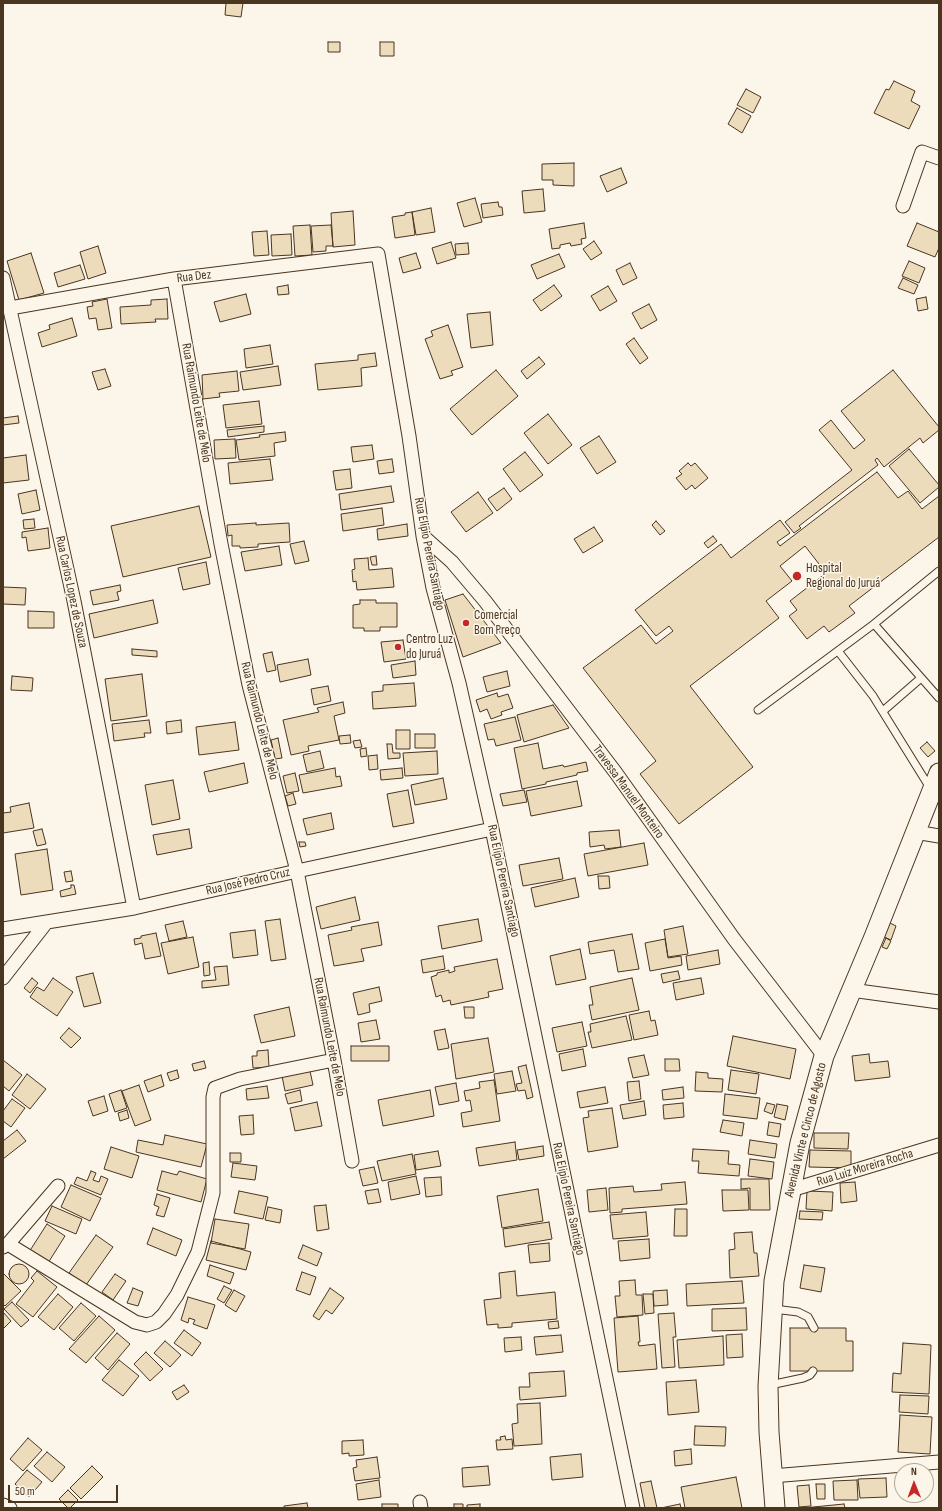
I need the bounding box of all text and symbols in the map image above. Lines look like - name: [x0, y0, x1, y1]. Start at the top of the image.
- street label: Rua Dez: [176, 267, 212, 287]
- street label: Rua Raimundo Leite de Melo: [178, 342, 214, 464]
- street label: Rua Elipio Pereira Santiago: [410, 496, 448, 612]
- street label: Rua Carlos Lopez de Souza: [52, 535, 90, 649]
- place label: Hospital Regional do Juruá: [806, 561, 880, 592]
- marker: Hospital Regional do Juruá: [791, 570, 803, 582]
- place label: Comercial Bom Preço: [474, 608, 520, 639]
- marker: Comercial Bom Preço: [461, 618, 471, 628]
- place label: Centro Luz do Juruá: [406, 632, 453, 663]
- marker: Centro Luz do Juruá: [393, 642, 403, 652]
- street label: Rua Raimundo Leite de Melo: [237, 660, 281, 782]
- street label: Travessa Manuel Monteiro: [589, 742, 667, 842]
- street label: Rua Elipio Pereira Santiago: [483, 823, 523, 939]
- street label: Rua José Pedro Cruz: [204, 865, 292, 899]
- street label: Rua Raimundo Leite de Melo: [310, 976, 348, 1098]
- street label: Avenida Vinte e Cinco de Agosto: [782, 1061, 830, 1199]
- street label: Rua Elipio Pereira Santiago: [548, 1141, 588, 1257]
- street label: Rua Luiz Moreira Rocha: [815, 1146, 915, 1190]
- north arrow: [894, 1463, 934, 1503]
- text: N: [911, 1465, 917, 1478]
- scale bar: [10, 1477, 120, 1503]
- text: 50 m: [15, 1484, 35, 1499]

